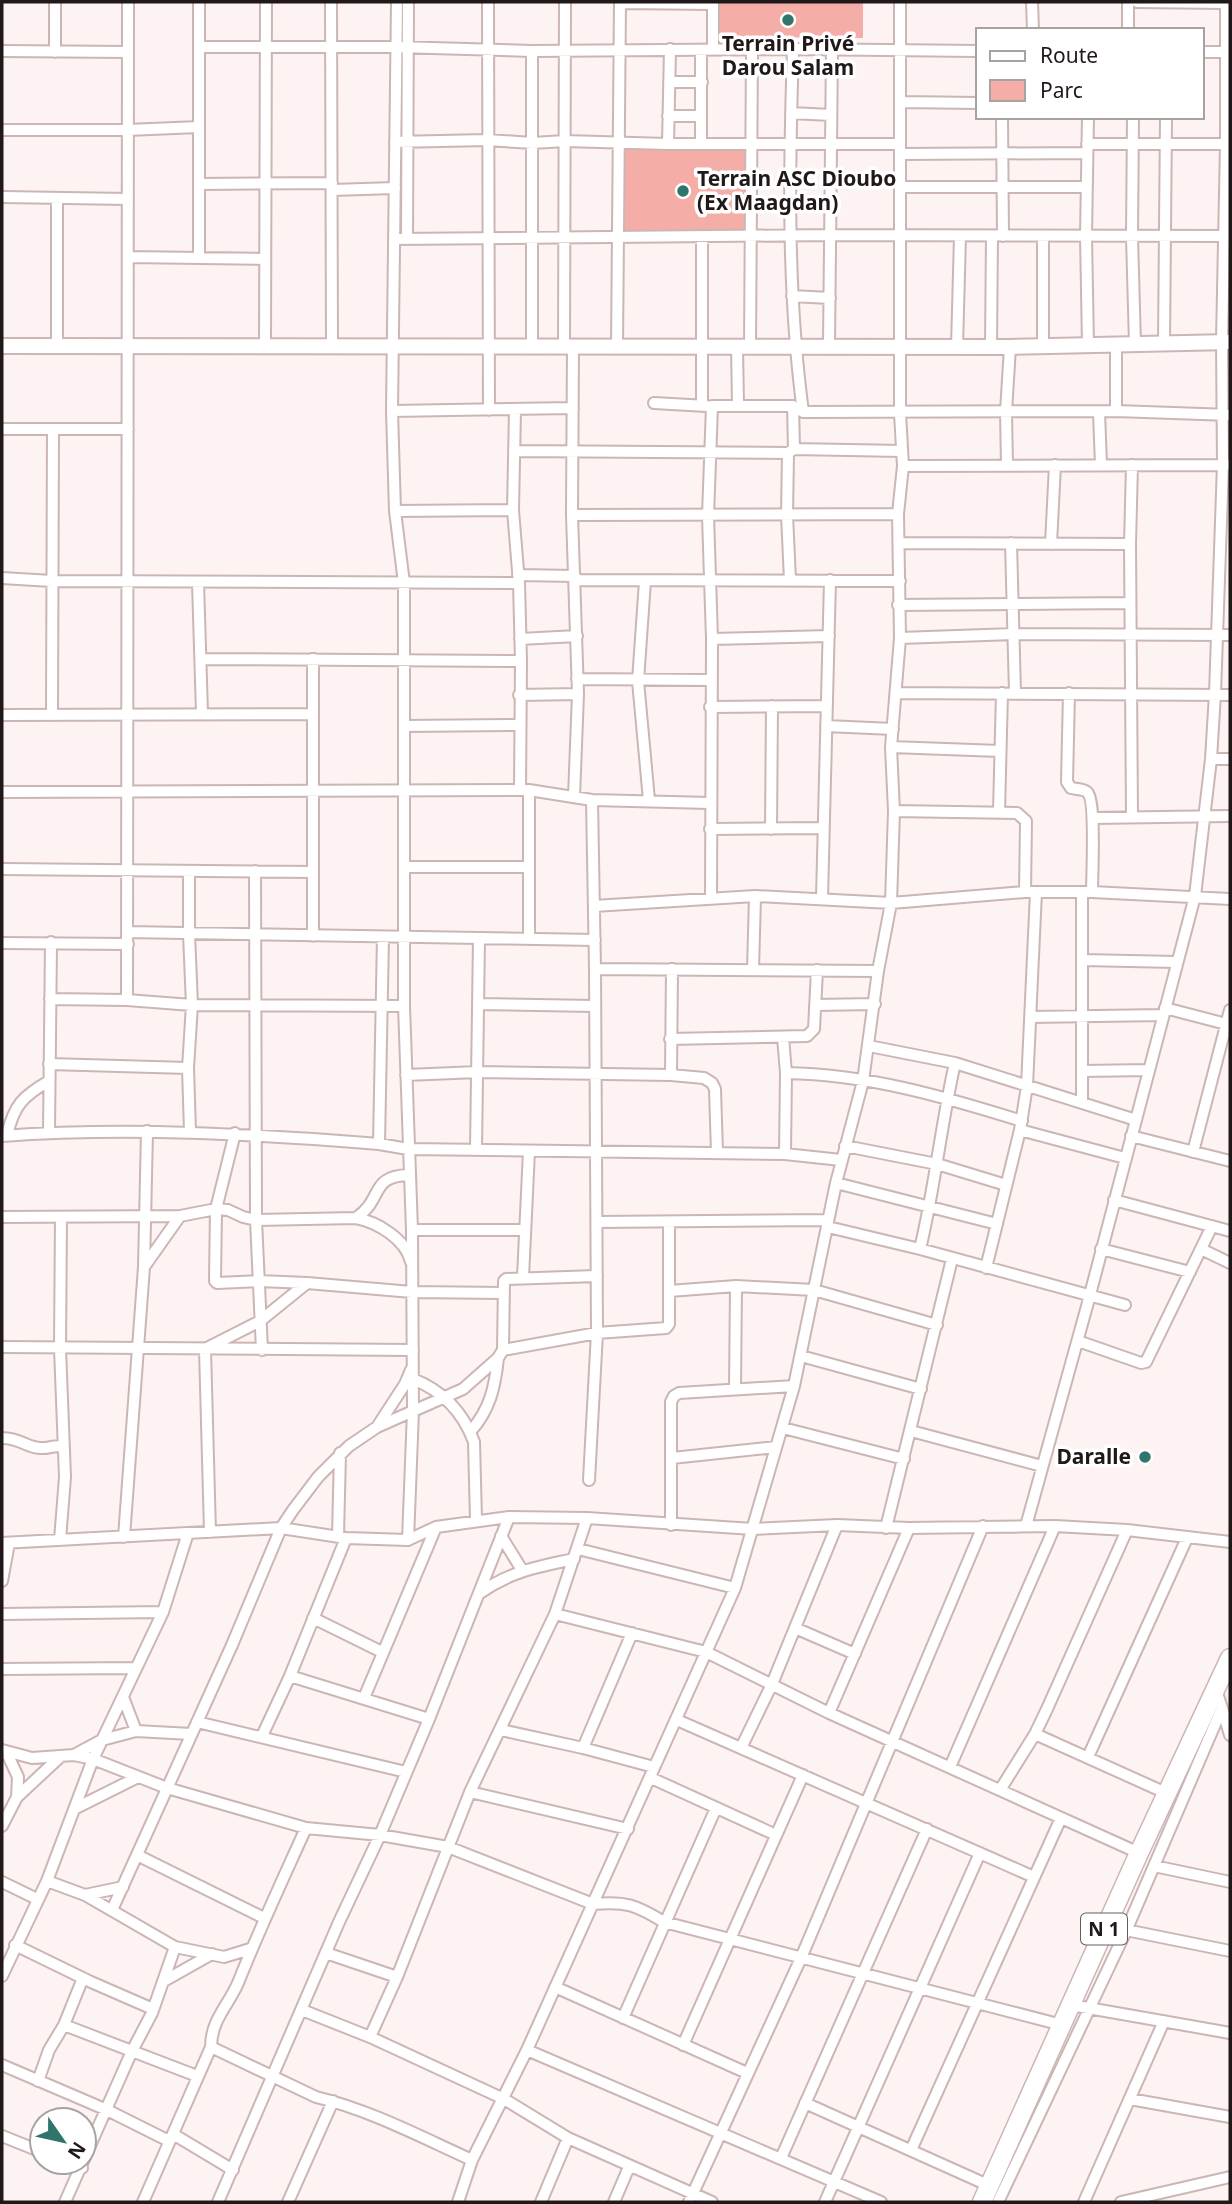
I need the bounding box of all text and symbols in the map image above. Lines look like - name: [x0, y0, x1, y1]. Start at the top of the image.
- marker: Terrain Privé Darou Salam: [780, 12, 796, 28]
- legend: [976, 28, 1204, 119]
- place label: Terrain Privé Darou Salam: [722, 29, 854, 81]
- text: Route: [1040, 41, 1098, 69]
- text: Parc: [1040, 76, 1083, 104]
- place label: Terrain ASC Dioubo (Ex Maagdan): [697, 164, 896, 216]
- marker: Terrain ASC Dioubo (Ex Maagdan): [675, 183, 691, 199]
- place label: Daralle: [1056, 1442, 1131, 1470]
- marker: Daralle: [1137, 1449, 1153, 1465]
- road number: N 1: [1081, 1913, 1127, 1944]
- north arrow: [28, 2106, 98, 2176]
- text: N: [62, 2137, 92, 2164]

